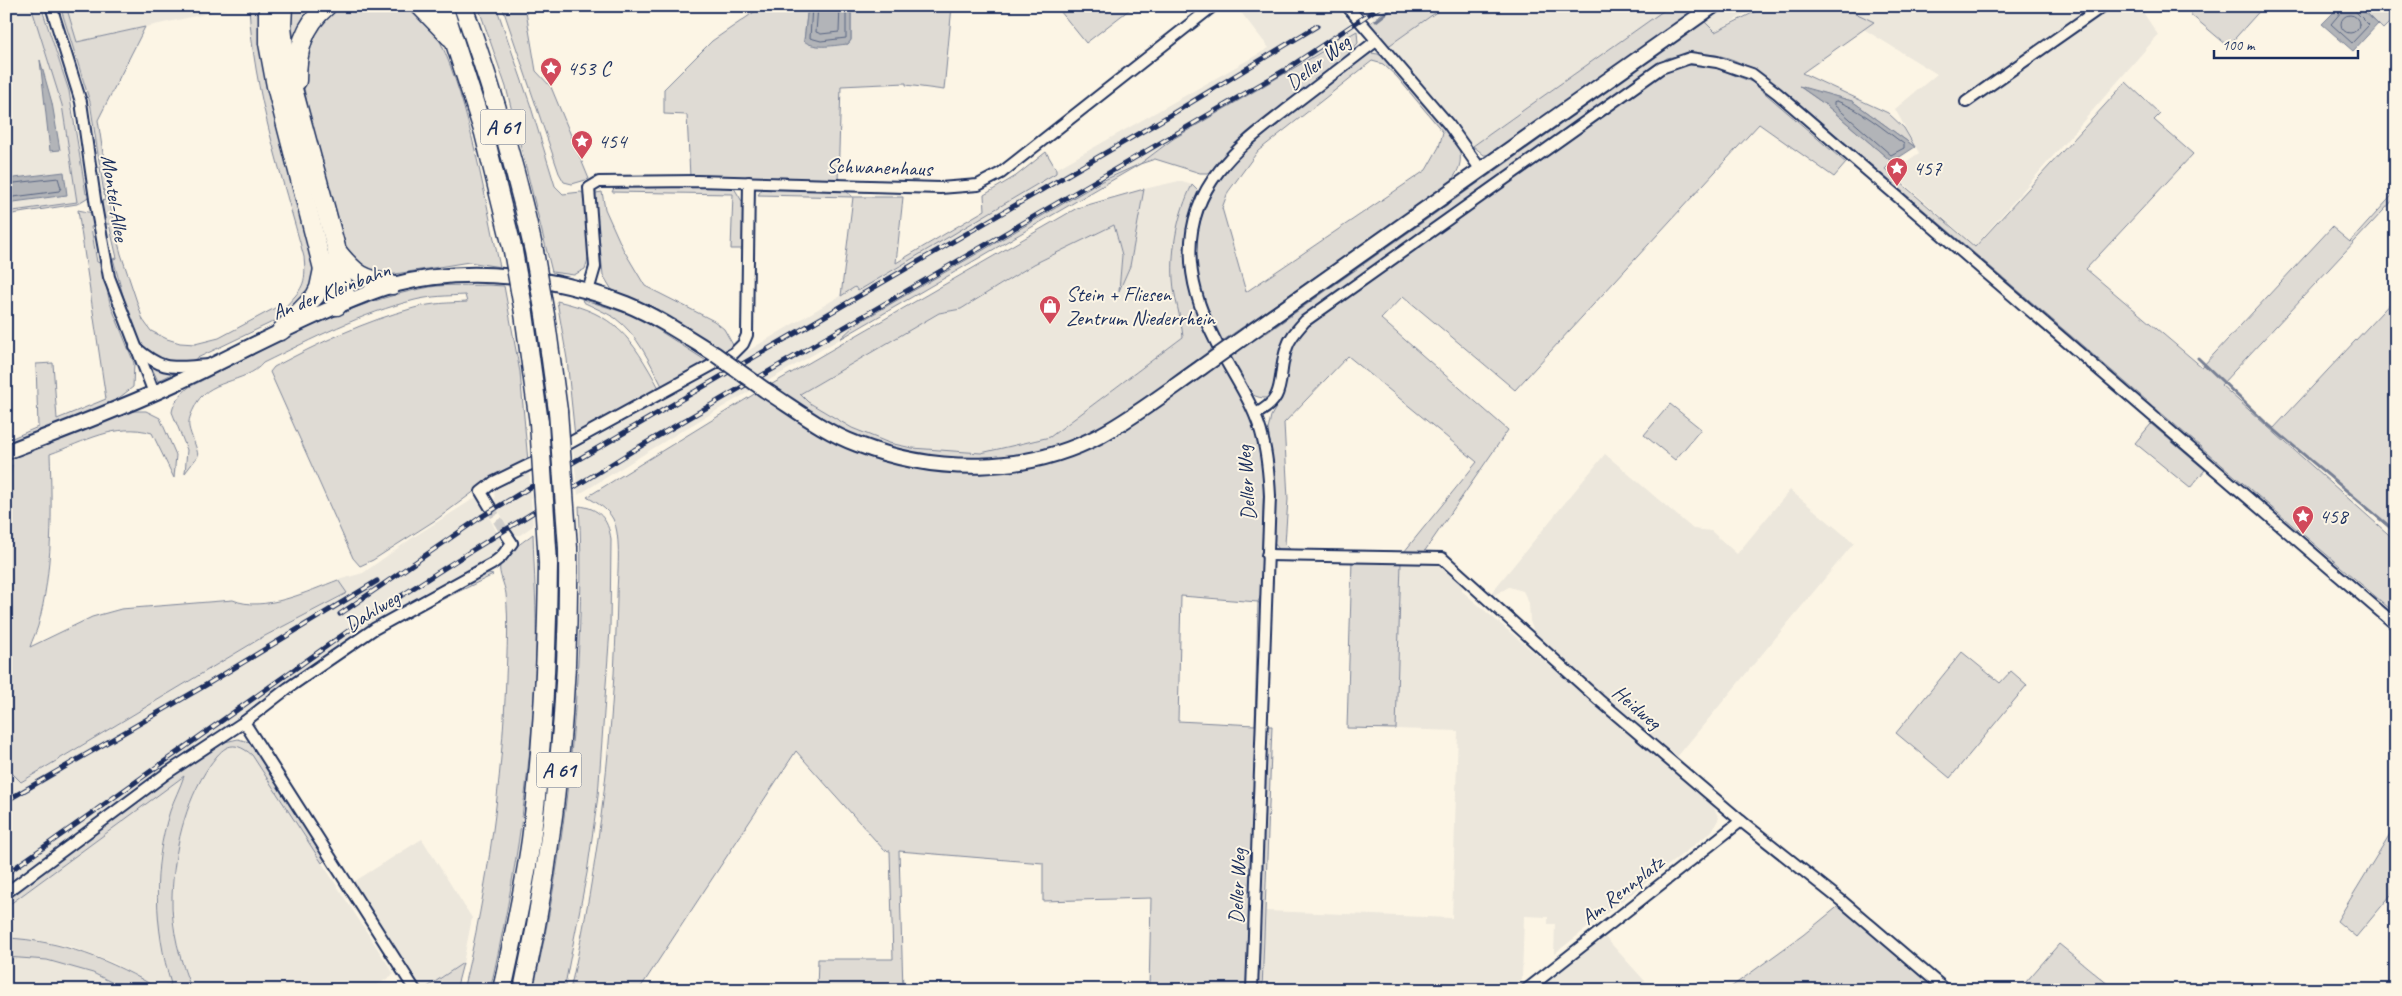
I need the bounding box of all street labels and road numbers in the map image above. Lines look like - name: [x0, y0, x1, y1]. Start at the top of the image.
- street label: Deller Weg: [1280, 28, 1357, 95]
- road number: A 61: [480, 110, 526, 144]
- street label: Schwanenhaus: [826, 152, 934, 182]
- street label: Montel-Allee: [95, 153, 135, 244]
- street label: An der Kleinbahn: [268, 256, 394, 325]
- street label: Deller Weg: [1230, 443, 1262, 521]
- street label: Dahlweg: [340, 584, 406, 638]
- street label: Heidweg: [1607, 679, 1668, 736]
- road number: A 61: [536, 752, 582, 788]
- street label: Deller Weg: [1223, 846, 1251, 924]
- street label: Am Rennplatz: [1576, 848, 1670, 930]

